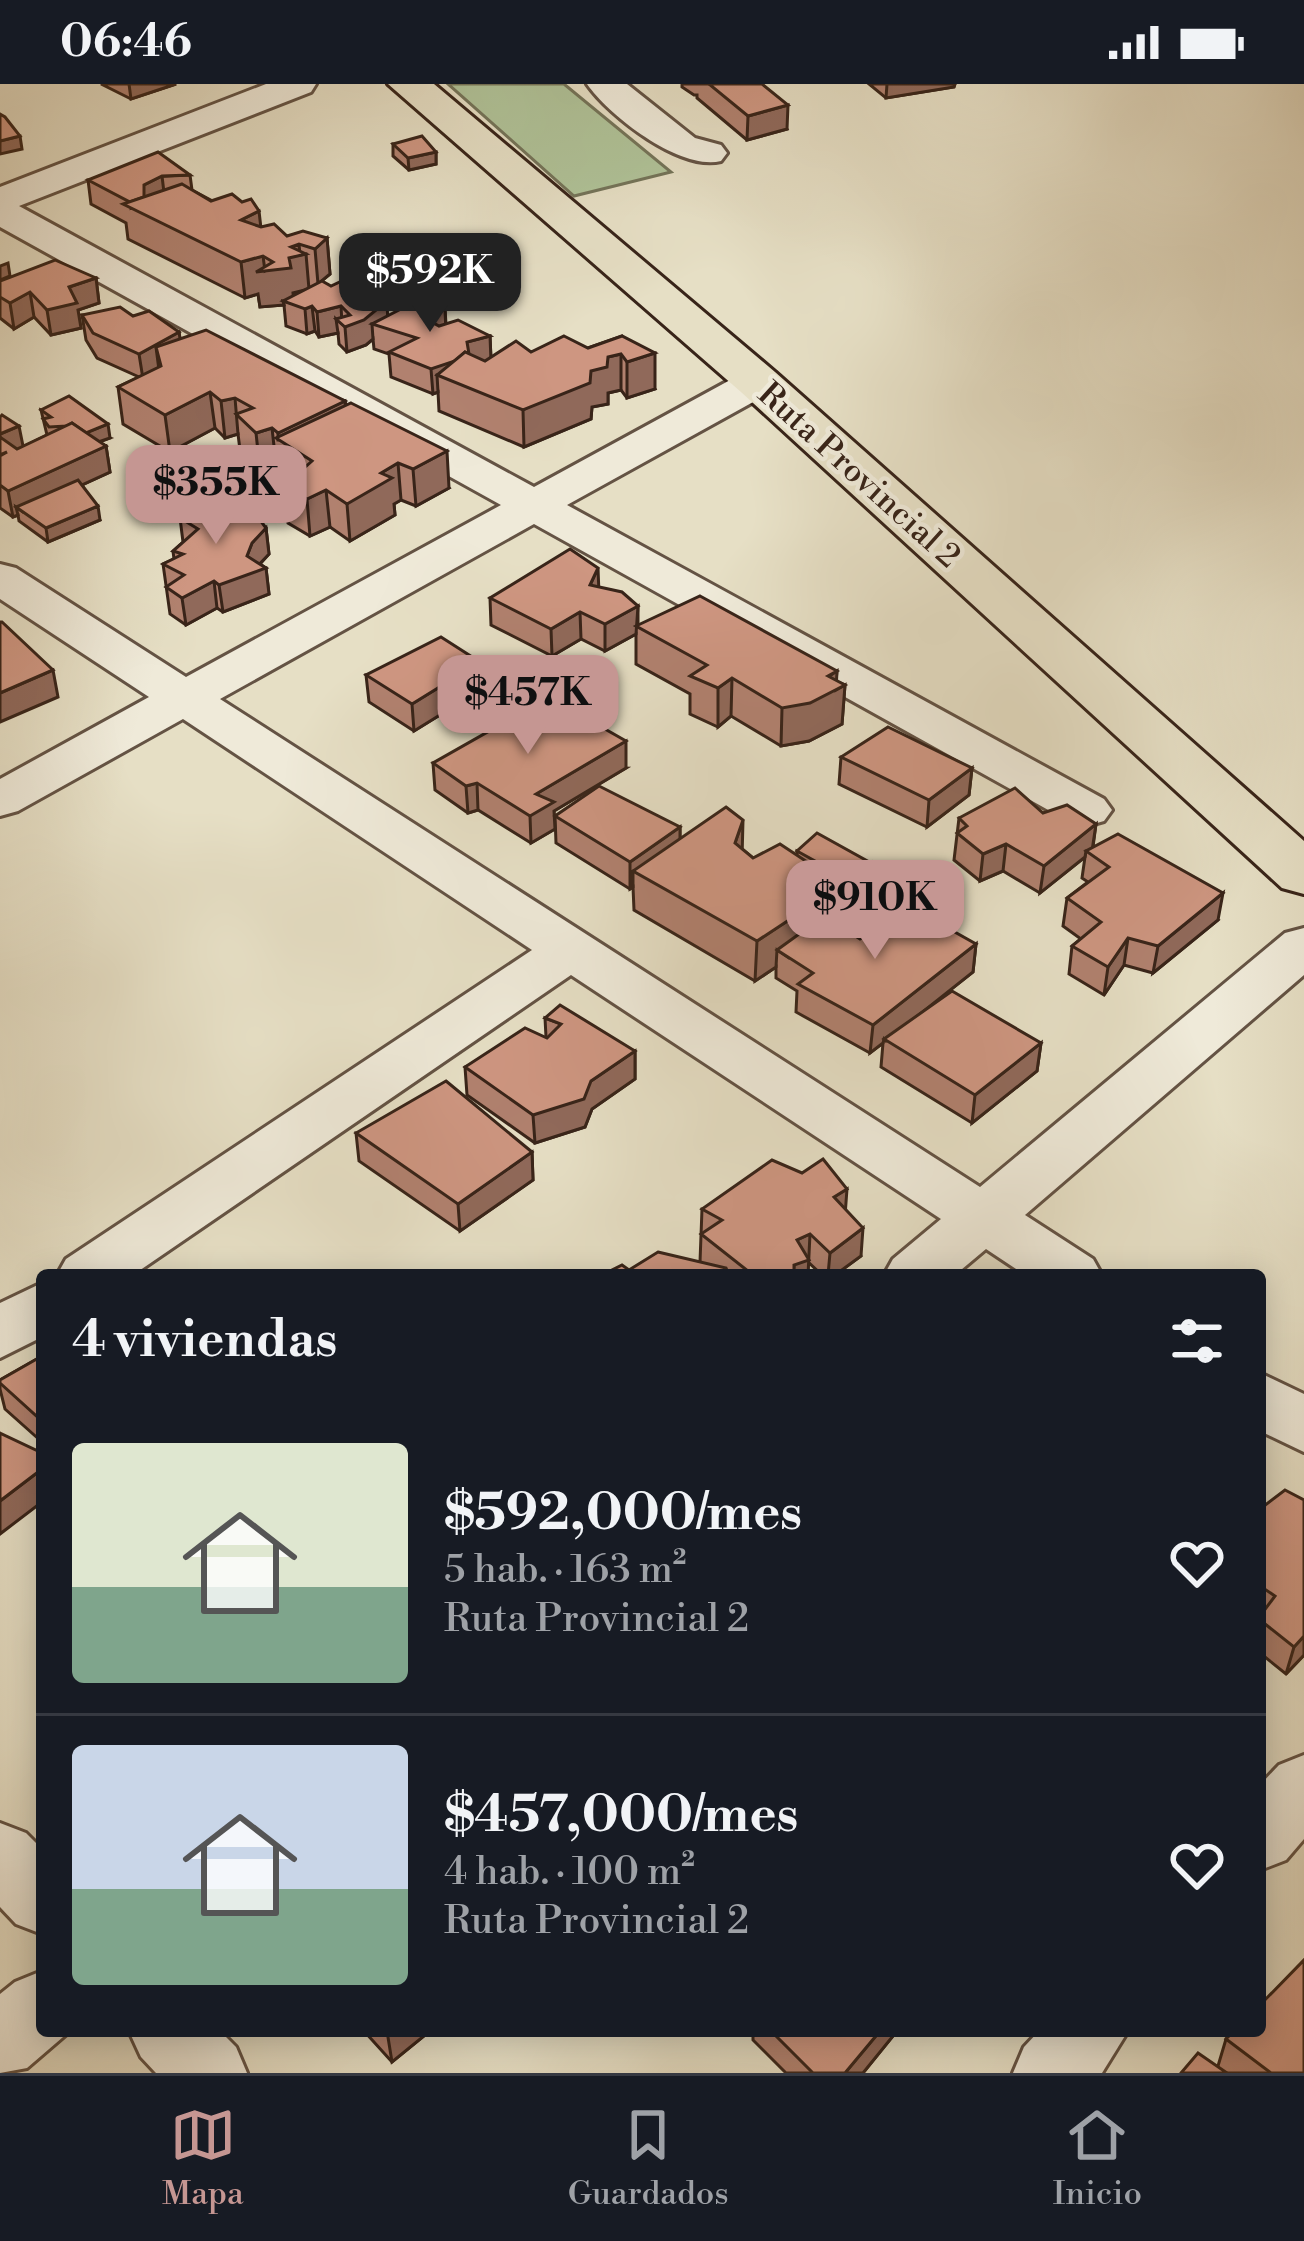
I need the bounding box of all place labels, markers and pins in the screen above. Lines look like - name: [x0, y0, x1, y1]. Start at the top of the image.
- pin: $592K: [346, 233, 514, 335]
- pin: $355K: [132, 445, 300, 547]
- pin: $457K: [444, 655, 612, 757]
- pin: $910K: [791, 860, 959, 962]

